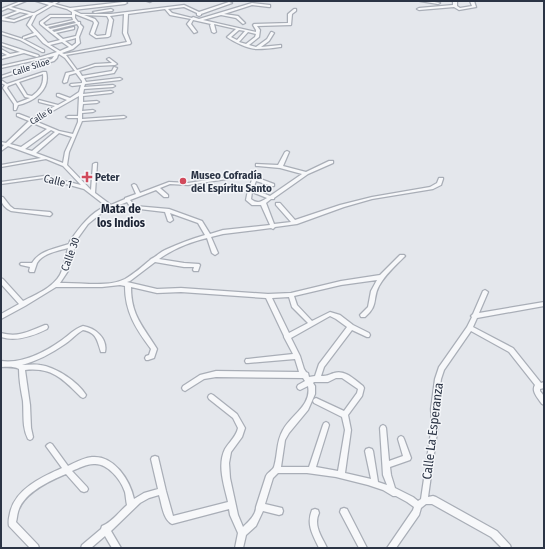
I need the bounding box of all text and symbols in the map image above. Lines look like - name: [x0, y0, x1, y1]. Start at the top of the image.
- street label: Calle Siloe: [11, 56, 51, 78]
- street label: Calle 6: [28, 105, 55, 127]
- place label: Museo Cofradía del Espíritu Santo: [191, 169, 272, 195]
- place label: Peter: [95, 171, 120, 184]
- street label: Calle 1: [42, 172, 73, 191]
- marker: Peter: [82, 172, 92, 182]
- marker: Museo Cofradía del Espíritu Santo: [178, 176, 188, 186]
- district label: Mata de los Indios: [97, 202, 146, 230]
- street label: Calle 30: [58, 235, 83, 273]
- street label: Calle La Esperanza: [419, 382, 446, 480]

